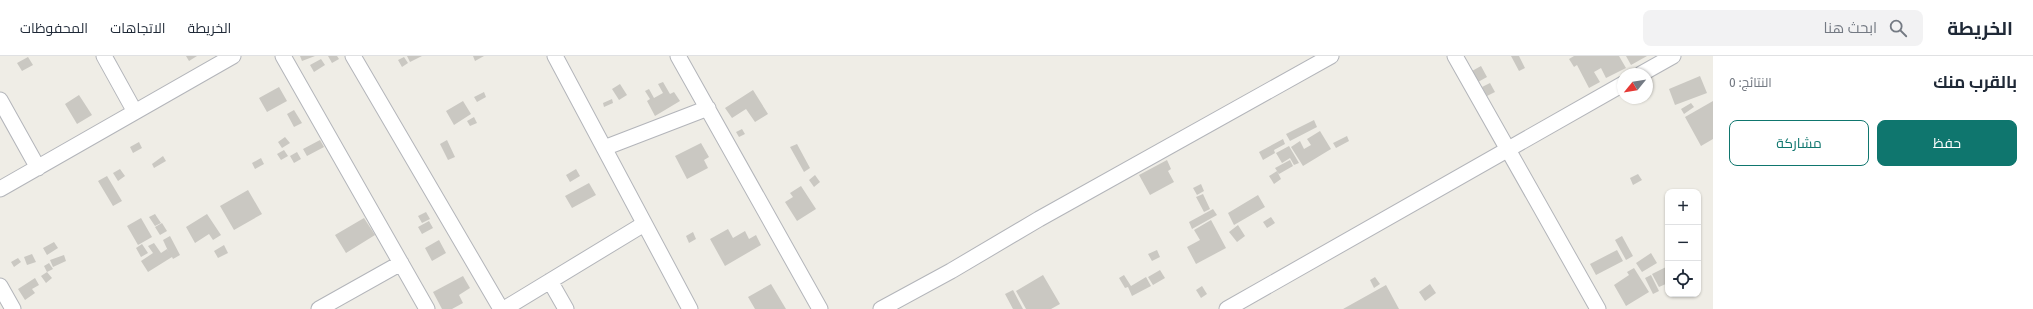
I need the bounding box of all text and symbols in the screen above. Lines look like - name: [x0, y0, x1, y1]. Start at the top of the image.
- search box: [1643, 10, 1923, 46]
- icon: search: [1887, 17, 1909, 39]
- text: الخريطة: [1947, 17, 2013, 40]
- text: ابحث هنا: [1824, 19, 1877, 37]
- text: المحفوظات: [20, 20, 88, 37]
- text: الاتجاهات: [110, 20, 166, 37]
- text: الخريطة: [188, 20, 231, 37]
- north arrow: [1617, 68, 1653, 104]
- text: بالقرب منك: [1933, 72, 2017, 93]
- text: النتائج: 0: [1729, 75, 1772, 90]
- button: مشاركة: [1729, 120, 1869, 166]
- button: حفظ: [1877, 120, 2017, 166]
- map controls: [1665, 189, 1701, 297]
- button: +: [1665, 189, 1701, 225]
- button: −: [1665, 225, 1701, 261]
- button: locate: [1665, 261, 1701, 297]

